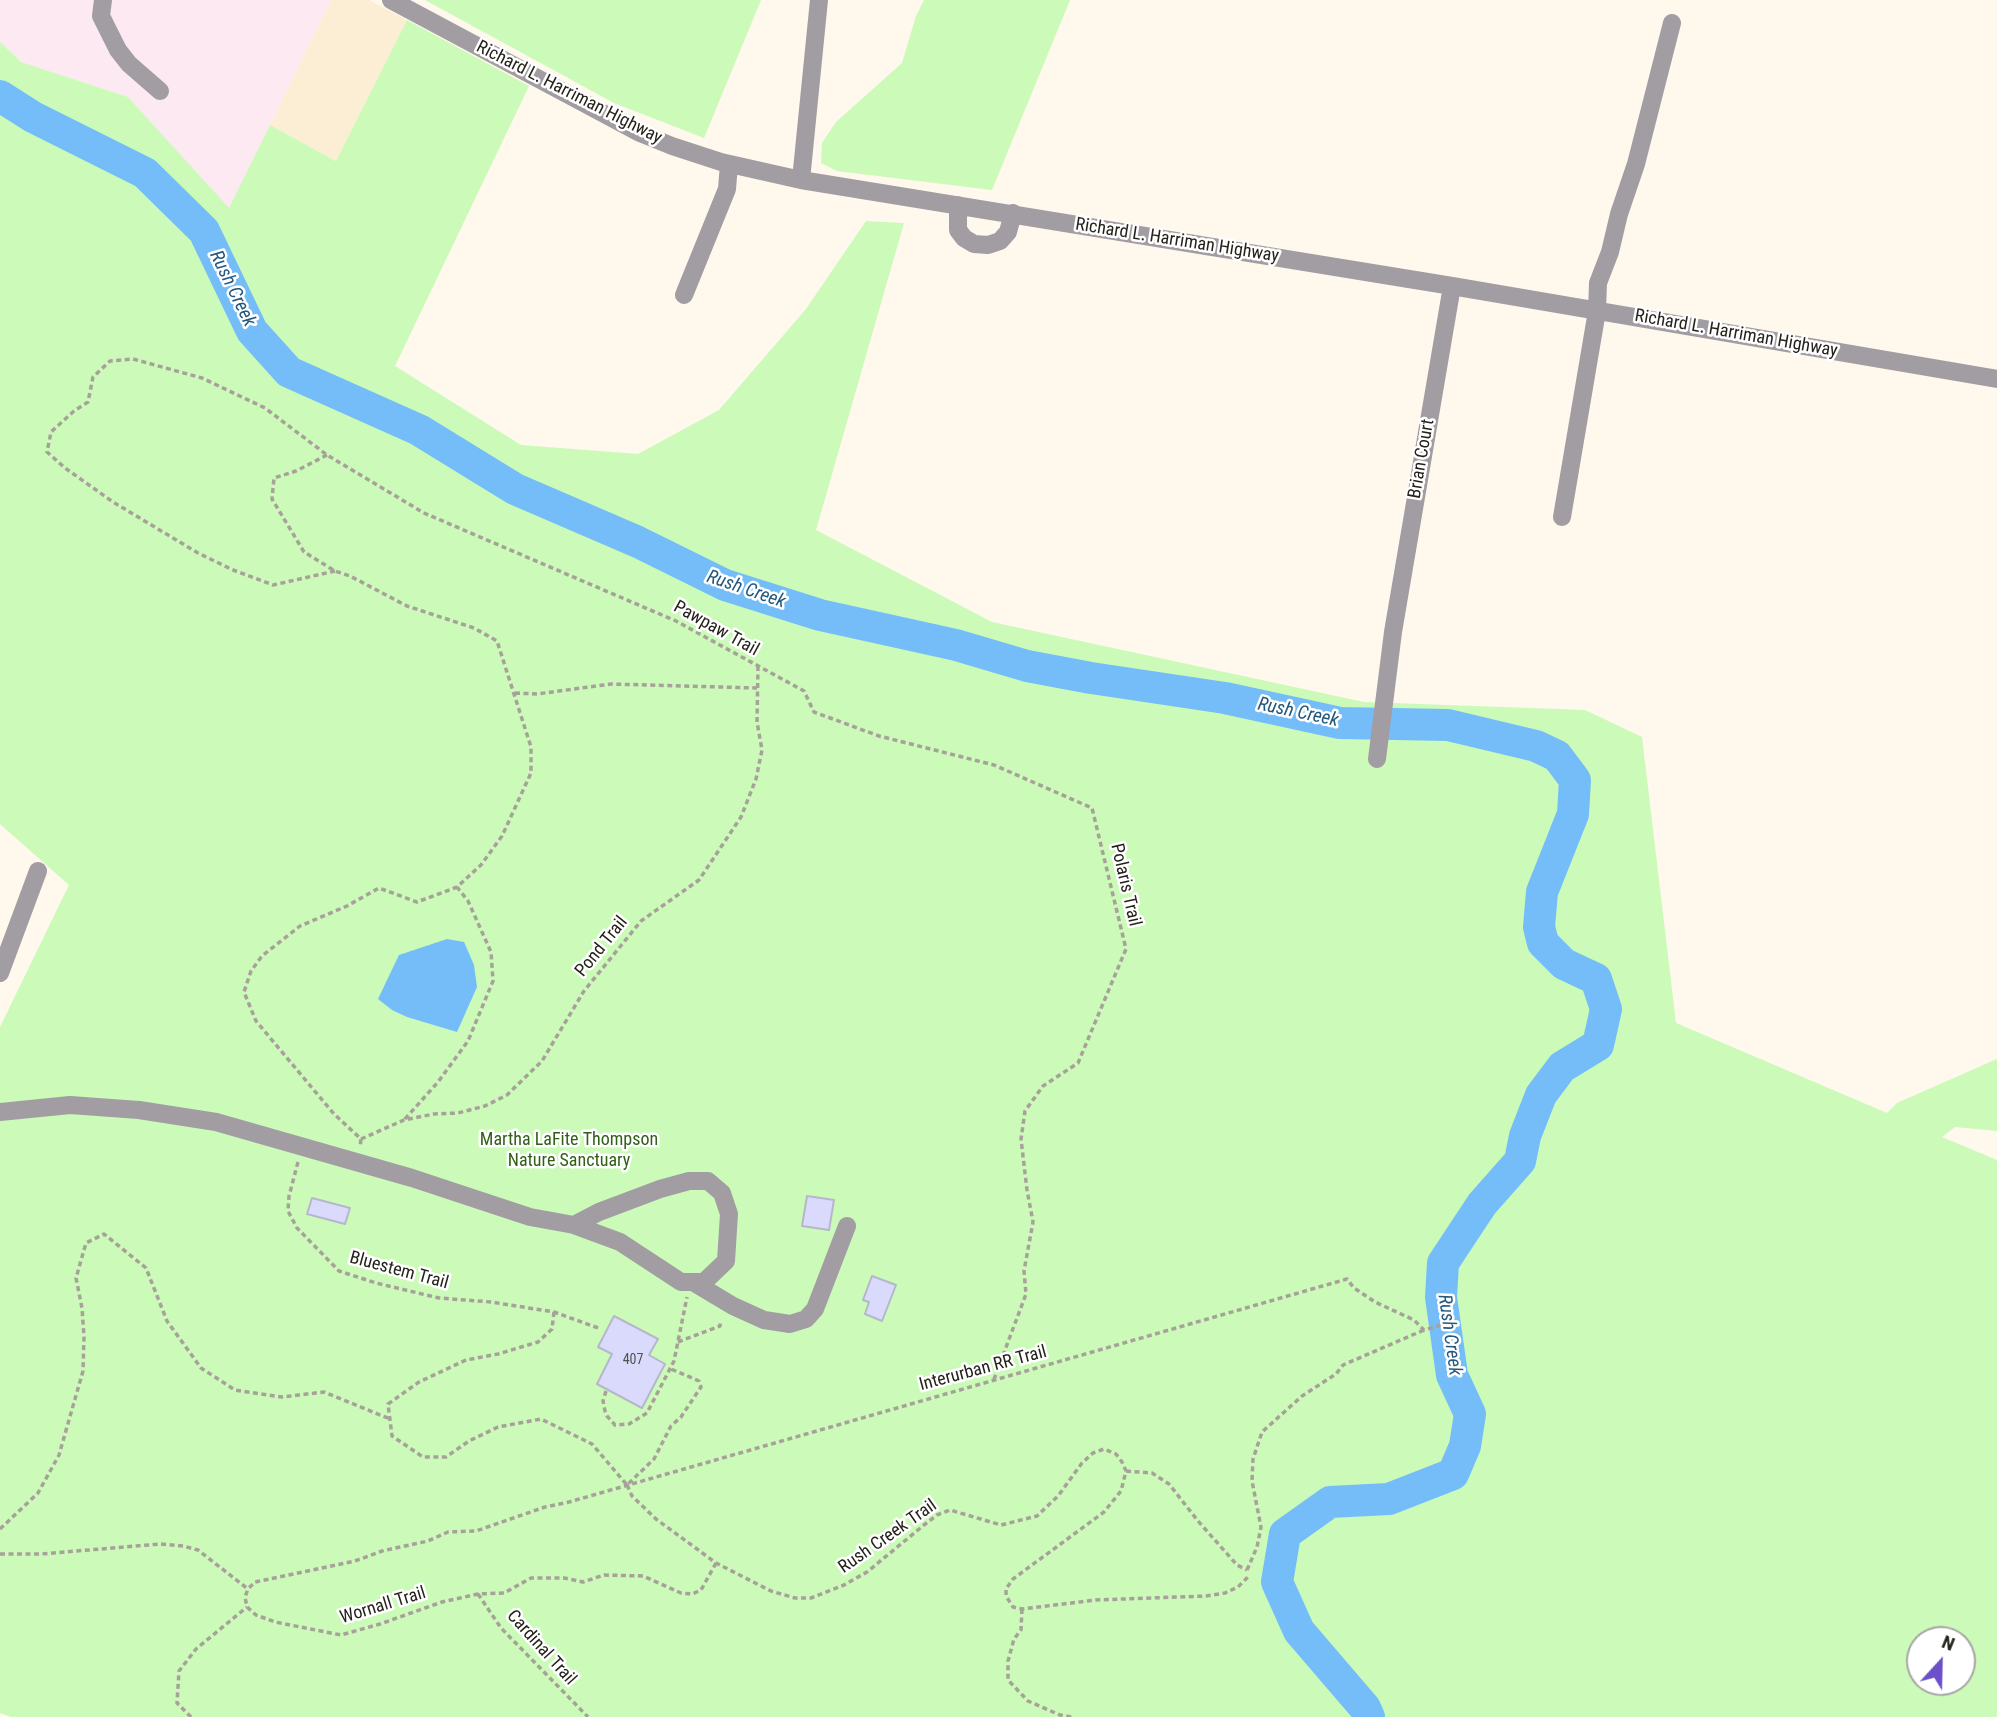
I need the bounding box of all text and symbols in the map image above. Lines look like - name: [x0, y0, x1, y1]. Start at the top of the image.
- street label: Richard L. Harriman Highway: [473, 37, 665, 149]
- street label: Richard L. Harriman Highway: [1074, 214, 1280, 268]
- water label: Rush Creek: [204, 247, 260, 331]
- street label: Richard L. Harriman Highway: [1633, 306, 1839, 362]
- street label: Brian Court: [1404, 418, 1440, 500]
- water label: Rush Creek: [704, 566, 788, 614]
- street label: Pawpaw Trail: [670, 597, 762, 661]
- water label: Rush Creek: [1256, 693, 1340, 733]
- street label: Polaris Trail: [1105, 841, 1145, 929]
- street label: Pond Trail: [571, 912, 633, 982]
- park label: Martha LaFite Thompson Nature Sanctuary: [480, 1129, 658, 1172]
- street label: Bluestem Trail: [347, 1247, 451, 1295]
- water label: Rush Creek: [1432, 1293, 1466, 1377]
- street label: Interurban RR Trail: [917, 1342, 1049, 1396]
- house number: 407: [623, 1352, 643, 1368]
- street label: Rush Creek Trail: [835, 1495, 941, 1579]
- street label: Wornall Trail: [338, 1583, 428, 1629]
- street label: Cardinal Trail: [502, 1606, 580, 1690]
- north arrow: [1906, 1626, 1976, 1696]
- text: N: [1939, 1630, 1958, 1656]

